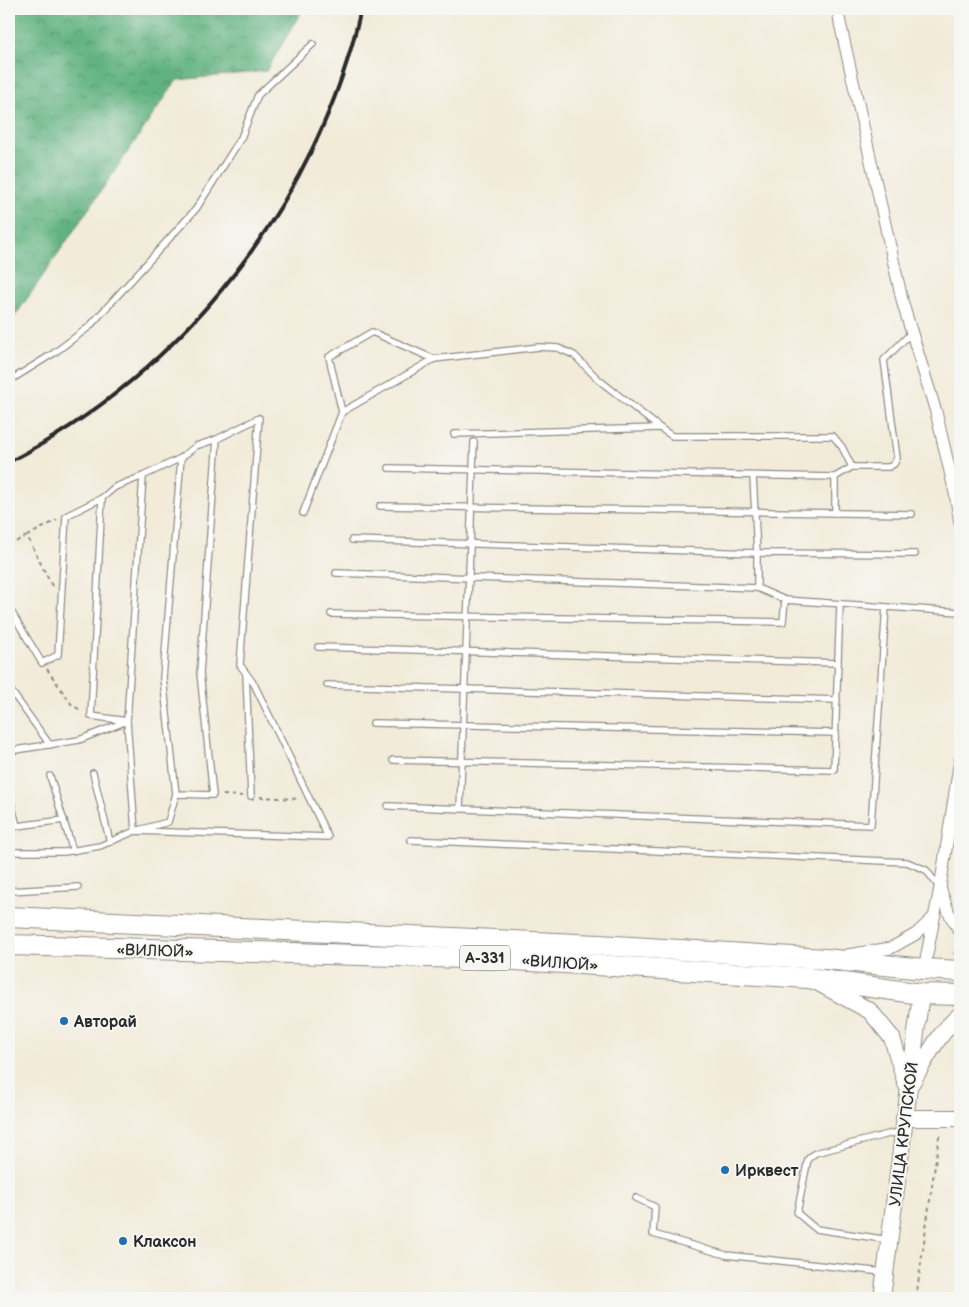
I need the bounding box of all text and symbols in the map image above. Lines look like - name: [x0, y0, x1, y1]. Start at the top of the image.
- street label: «ВИЛЮЙ»: [116, 941, 194, 962]
- road number: А-331: [460, 946, 510, 970]
- street label: «ВИЛЮЙ»: [521, 951, 599, 976]
- place label: Авторай: [73, 1013, 137, 1032]
- marker: Авторай: [58, 1015, 70, 1027]
- street label: УЛИЦА КРУПСКОЙ: [886, 1061, 923, 1208]
- place label: Ирквест: [735, 1162, 799, 1181]
- marker: Ирквест: [719, 1164, 731, 1176]
- place label: Клаксон: [133, 1233, 196, 1252]
- marker: Клаксон: [117, 1235, 129, 1247]

